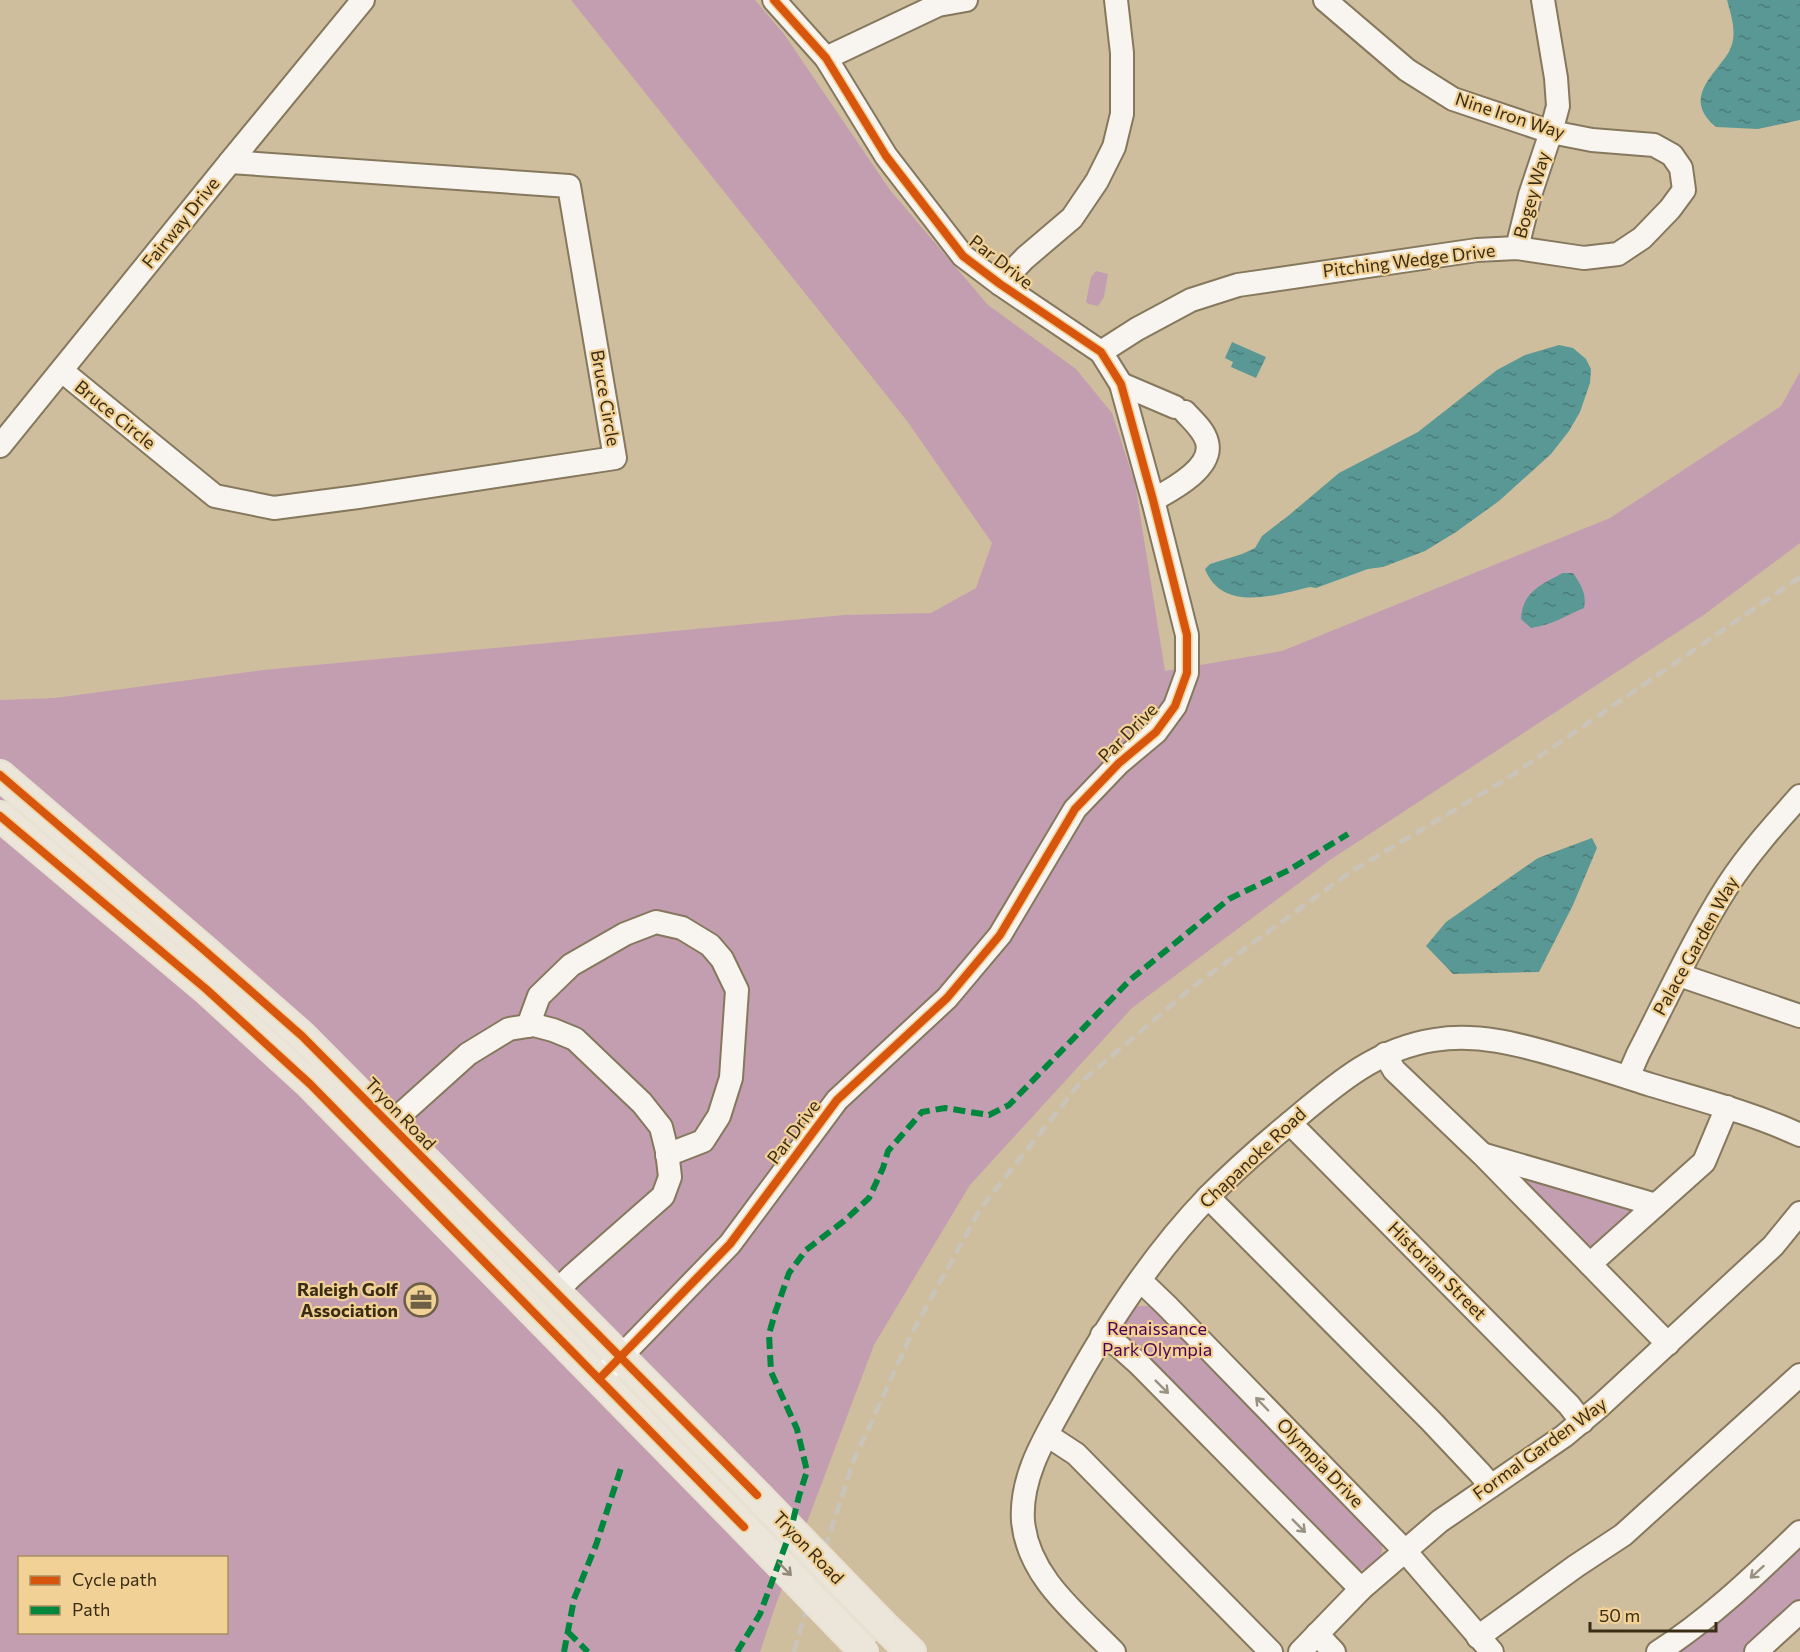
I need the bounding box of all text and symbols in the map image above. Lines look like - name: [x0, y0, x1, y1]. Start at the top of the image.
- street label: Nine Iron Way: [1453, 87, 1568, 143]
- street label: Bogey Way: [1508, 148, 1554, 241]
- street label: Fairway Drive: [137, 172, 224, 272]
- street label: Par Drive: [965, 230, 1038, 293]
- street label: Pitching Wedge Drive: [1321, 239, 1496, 281]
- street label: Bruce Circle: [587, 348, 625, 448]
- street label: Bruce Circle: [71, 375, 160, 453]
- street label: Par Drive: [1093, 698, 1162, 767]
- street label: Palace Garden Way: [1648, 872, 1742, 1019]
- street label: Tryon Road: [361, 1072, 441, 1154]
- street label: Par Drive: [762, 1095, 825, 1168]
- street label: Chapanoke Road: [1195, 1102, 1310, 1212]
- street label: Historian Street: [1384, 1217, 1491, 1324]
- place label: Raleigh Golf Association: [297, 1278, 399, 1321]
- office icon: Raleigh Golf Association: [403, 1282, 439, 1318]
- park label: Renaissance Park Olympia: [1102, 1317, 1212, 1360]
- one-way arrow: [1154, 1379, 1169, 1394]
- street label: Formal Garden Way: [1468, 1392, 1611, 1504]
- one-way arrow: [1255, 1396, 1269, 1411]
- street label: Olympia Drive: [1273, 1413, 1369, 1512]
- street label: Tryon Road: [769, 1506, 849, 1588]
- one-way arrow: [1291, 1518, 1306, 1533]
- legend: [18, 1556, 228, 1634]
- one-way arrow: [778, 1561, 792, 1576]
- one-way arrow: [1750, 1565, 1765, 1579]
- text: Cycle path: [72, 1568, 157, 1590]
- scale bar: [1590, 1595, 1716, 1633]
- text: Path: [72, 1598, 110, 1620]
- text: 50 m: [1599, 1604, 1640, 1626]

